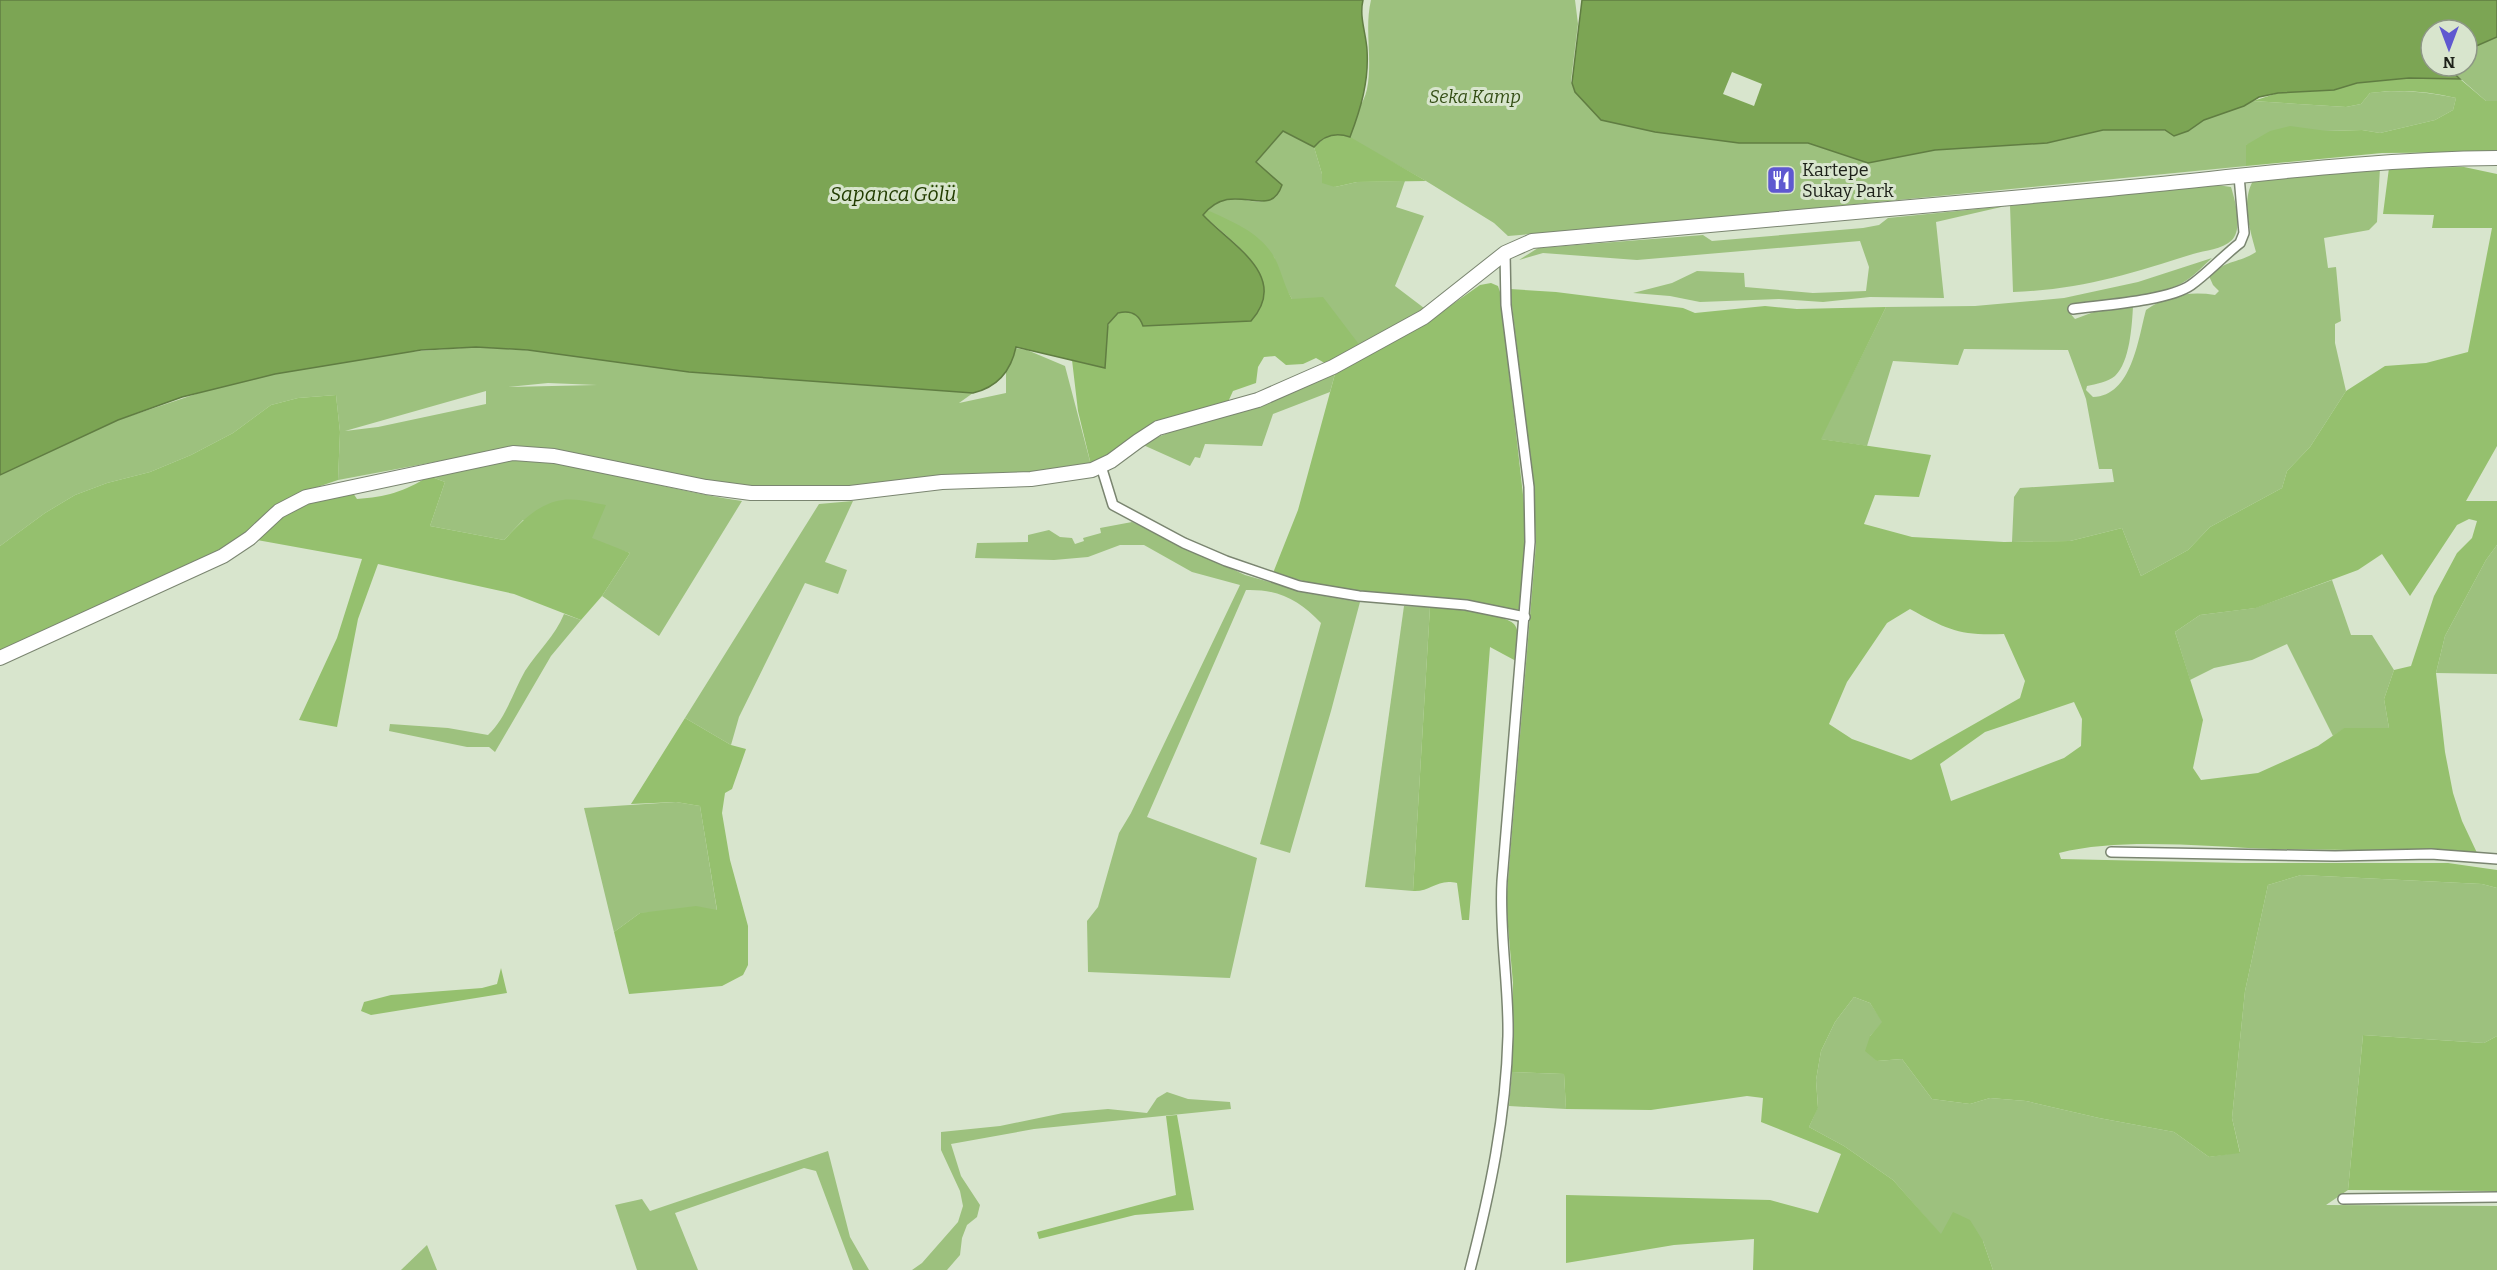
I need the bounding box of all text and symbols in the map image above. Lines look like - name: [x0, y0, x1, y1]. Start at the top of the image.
- north arrow: [2419, 18, 2479, 78]
- text: N: [2443, 53, 2455, 72]
- park label: Seka Kamp: [1429, 86, 1521, 108]
- place label: Kartepe Sukay Park: [1802, 159, 1895, 202]
- restaurant icon: Kartepe Sukay Park: [1765, 164, 1797, 196]
- water label: Sapanca Gölü: [830, 182, 956, 206]

